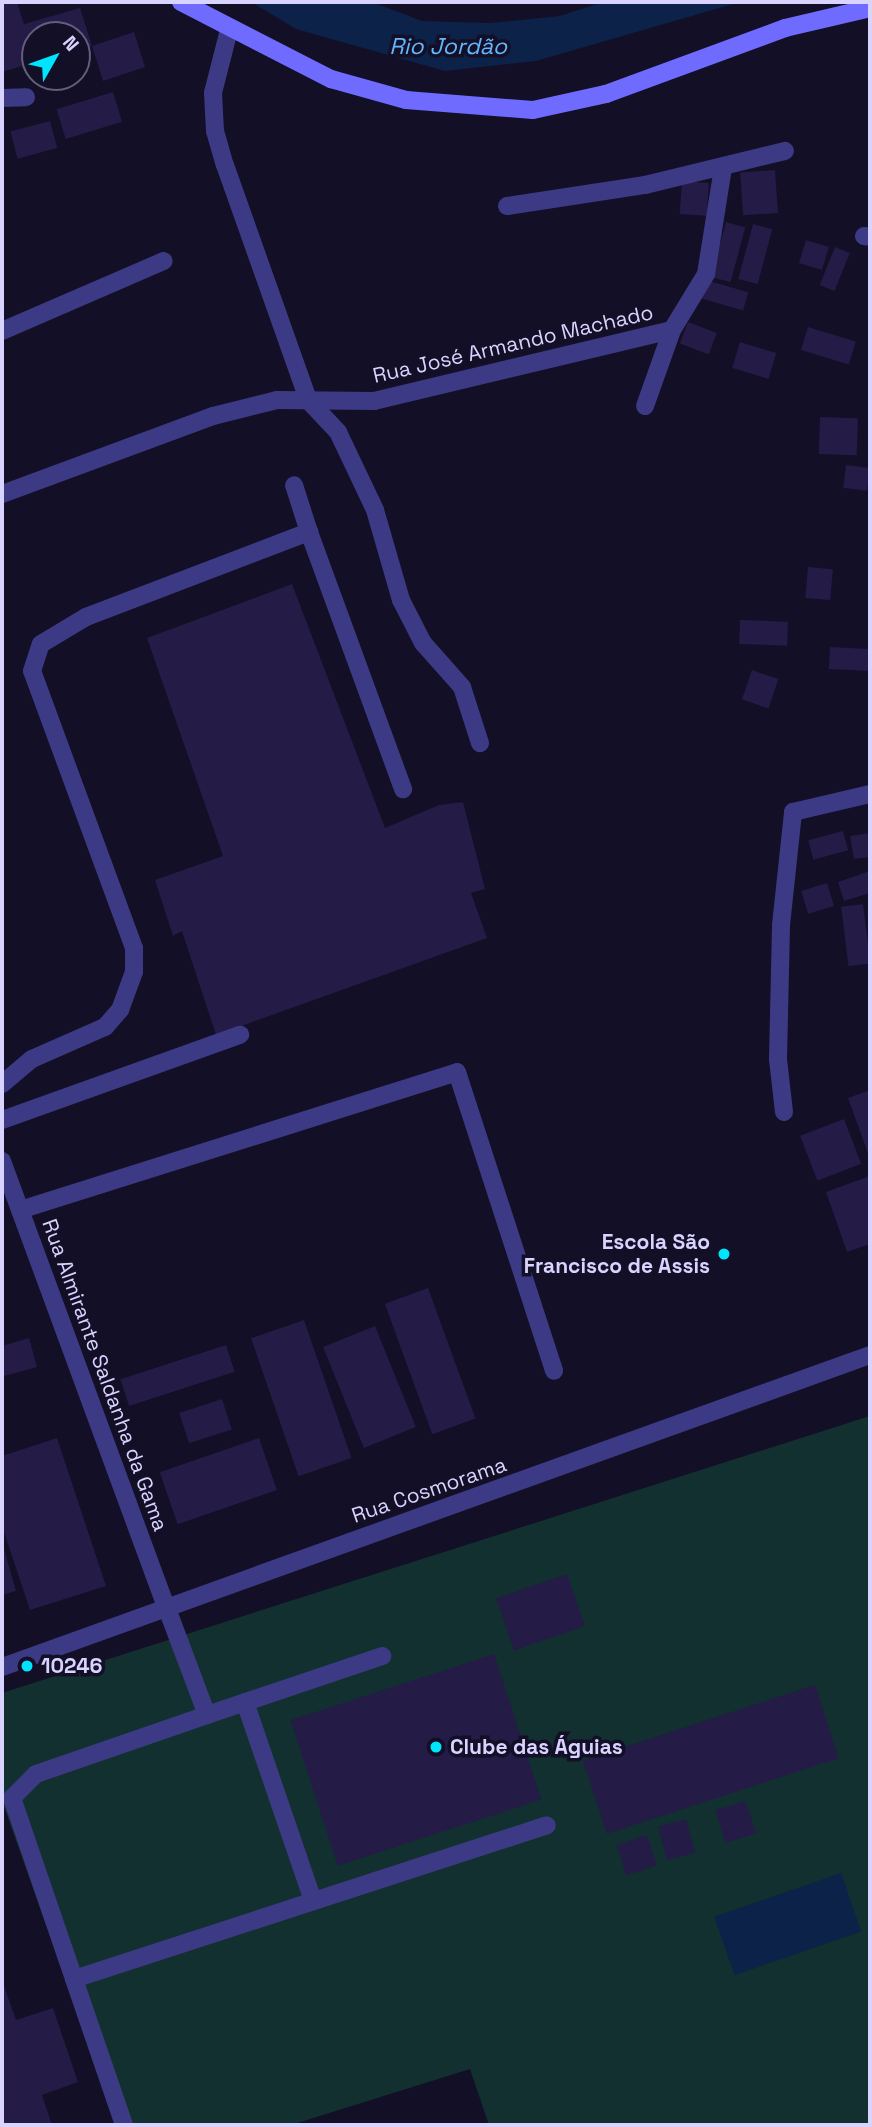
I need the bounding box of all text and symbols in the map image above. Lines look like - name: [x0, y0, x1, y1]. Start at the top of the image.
- north arrow: [21, 21, 91, 91]
- text: N: [57, 31, 85, 56]
- water label: Rio Jordão: [389, 32, 507, 60]
- street label: Rua José Armando Machado: [370, 299, 656, 389]
- street label: Rua Almirante Saldanha da Gama: [37, 1215, 173, 1535]
- place label: Escola São Francisco de Assis: [523, 1229, 710, 1279]
- marker: Escola São Francisco de Assis: [716, 1246, 732, 1262]
- street label: Rua Cosmorama: [348, 1452, 510, 1528]
- place label: 10246: [41, 1653, 103, 1679]
- marker: 10246: [19, 1658, 35, 1674]
- place label: Clube das Águias: [450, 1734, 623, 1760]
- marker: Clube das Águias: [428, 1739, 444, 1755]

